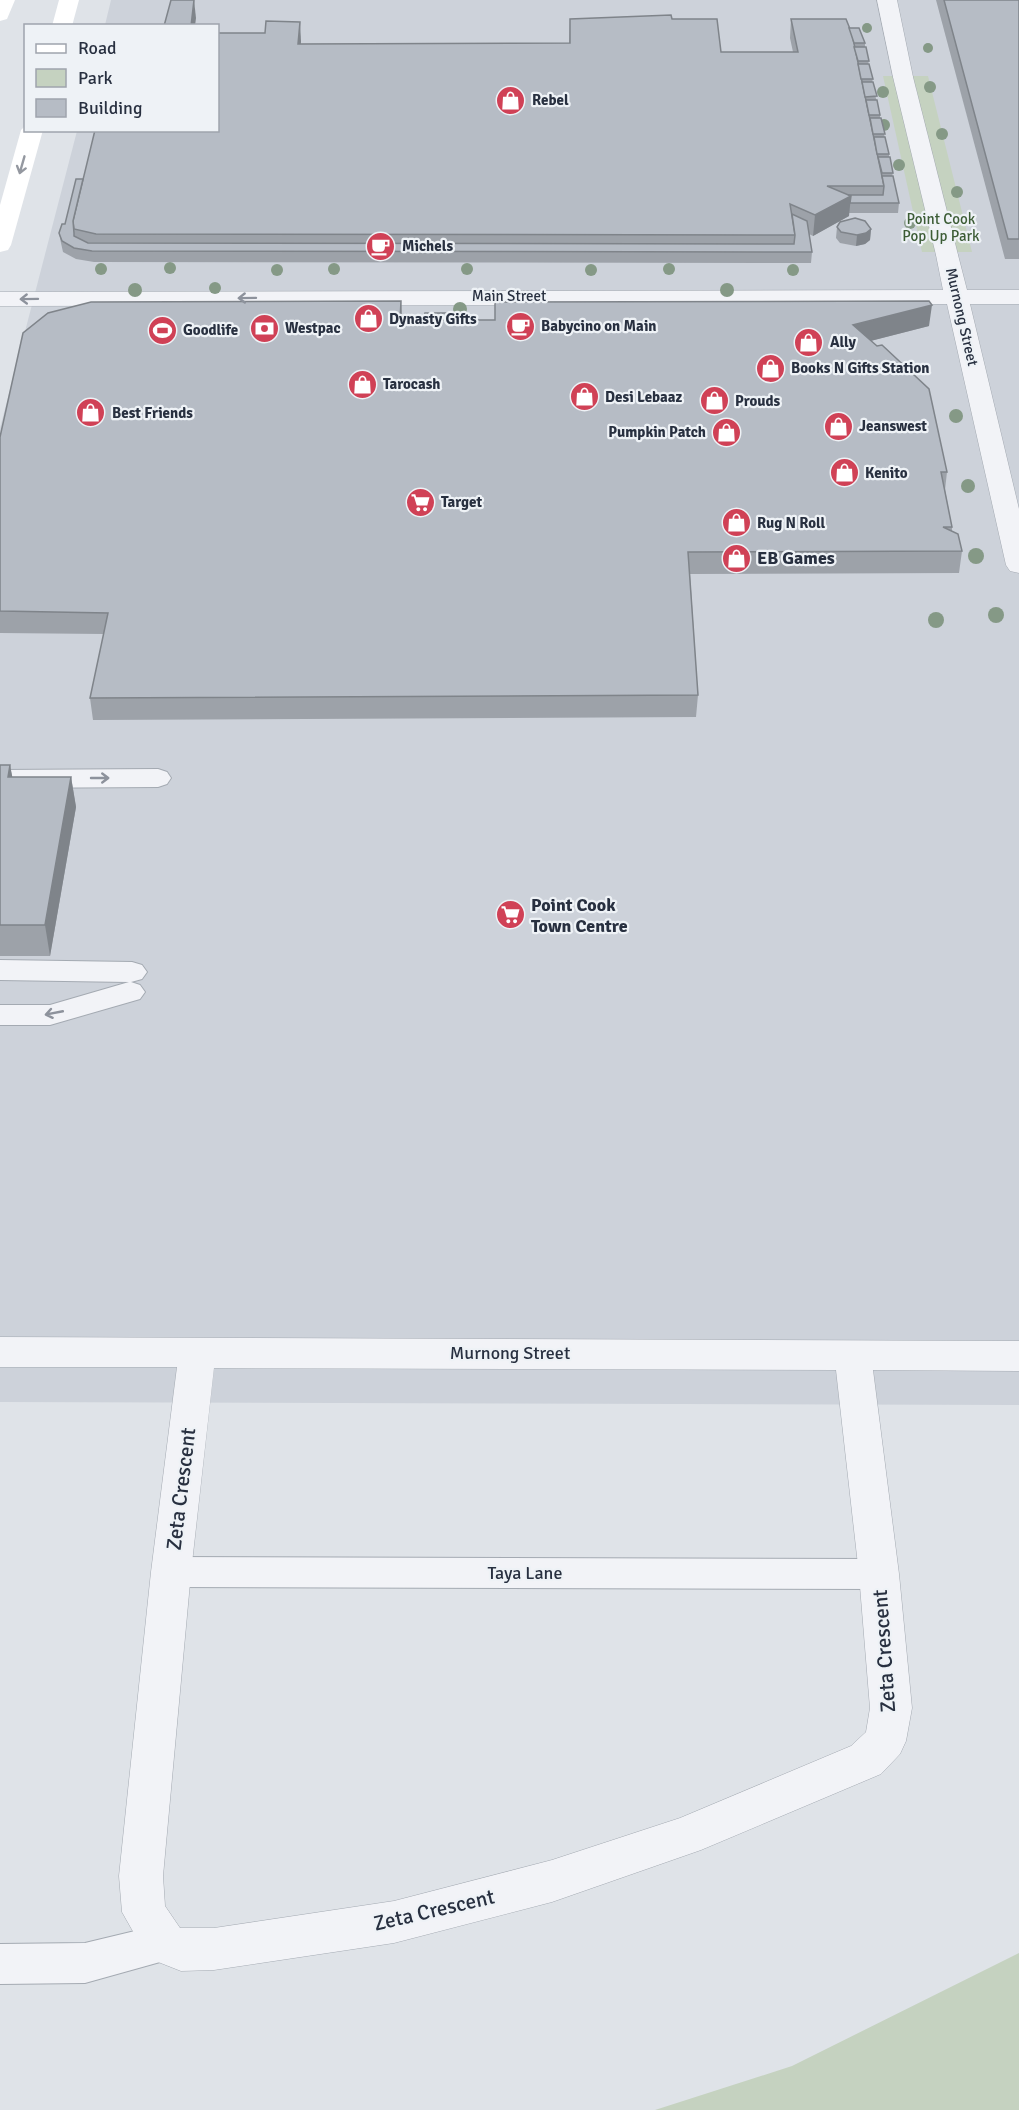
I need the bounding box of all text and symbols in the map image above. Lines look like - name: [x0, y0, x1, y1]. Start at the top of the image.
- legend: [24, 24, 219, 132]
- text: Road: [78, 37, 117, 59]
- text: Park: [78, 67, 113, 89]
- shop icon: Rebel: [495, 84, 527, 116]
- place label: Rebel: [532, 91, 569, 109]
- text: Building: [78, 97, 142, 119]
- one-way arrow: [16, 155, 27, 174]
- park label: Point Cook Pop Up Park: [902, 210, 980, 245]
- cafe icon: Michels: [365, 230, 397, 262]
- place label: Michels: [402, 237, 453, 255]
- street label: Murnong Street: [942, 266, 982, 368]
- street label: Main Street: [472, 287, 546, 305]
- one-way arrow: [237, 292, 257, 304]
- one-way arrow: [20, 293, 40, 305]
- shop icon: Dynasty Gifts: [352, 303, 384, 335]
- place label: Dynasty Gifts: [389, 310, 477, 328]
- cafe icon: Babycino on Main: [504, 310, 536, 342]
- bank icon: Westpac: [248, 312, 280, 344]
- sports icon: Goodlife: [146, 314, 178, 346]
- place label: Babycino on Main: [541, 317, 657, 335]
- place label: Westpac: [285, 319, 341, 337]
- place label: Goodlife: [183, 321, 238, 339]
- shop icon: Ally: [793, 326, 825, 358]
- place label: Ally: [830, 333, 856, 351]
- shop icon: Books N Gifts Station: [754, 352, 786, 384]
- place label: Books N Gifts Station: [791, 359, 930, 377]
- shop icon: Tarocash: [346, 368, 378, 400]
- place label: Tarocash: [383, 375, 440, 393]
- shop icon: Desi Lebaaz: [568, 381, 600, 413]
- shop icon: Prouds: [698, 385, 730, 417]
- place label: Desi Lebaaz: [605, 388, 683, 406]
- place label: Prouds: [735, 392, 781, 410]
- shop icon: Best Friends: [75, 397, 107, 429]
- place label: Best Friends: [112, 404, 193, 422]
- shop icon: Jeanswest: [822, 410, 854, 442]
- shop icon: Pumpkin Patch: [711, 416, 743, 448]
- place label: Jeanswest: [859, 417, 927, 435]
- place label: Pumpkin Patch: [608, 423, 706, 441]
- shop icon: Kenito: [828, 457, 860, 489]
- place label: Kenito: [865, 464, 908, 482]
- supermarket icon: Target: [404, 486, 436, 518]
- place label: Target: [441, 493, 483, 511]
- shop icon: Rug N Roll: [720, 507, 752, 539]
- place label: Rug N Roll: [757, 514, 826, 532]
- shop icon: EB Games: [720, 542, 752, 574]
- place label: EB Games: [757, 547, 835, 569]
- one-way arrow: [90, 772, 110, 784]
- place label: Point Cook Town Centre: [531, 894, 628, 937]
- supermarket icon: Point Cook Town Centre: [494, 899, 526, 931]
- one-way arrow: [45, 1008, 64, 1019]
- street label: Murnong Street: [450, 1342, 570, 1364]
- street label: Zeta Crescent: [161, 1426, 201, 1552]
- street label: Taya Lane: [488, 1562, 562, 1584]
- street label: Zeta Crescent: [867, 1589, 901, 1713]
- street label: Zeta Crescent: [371, 1883, 497, 1937]

